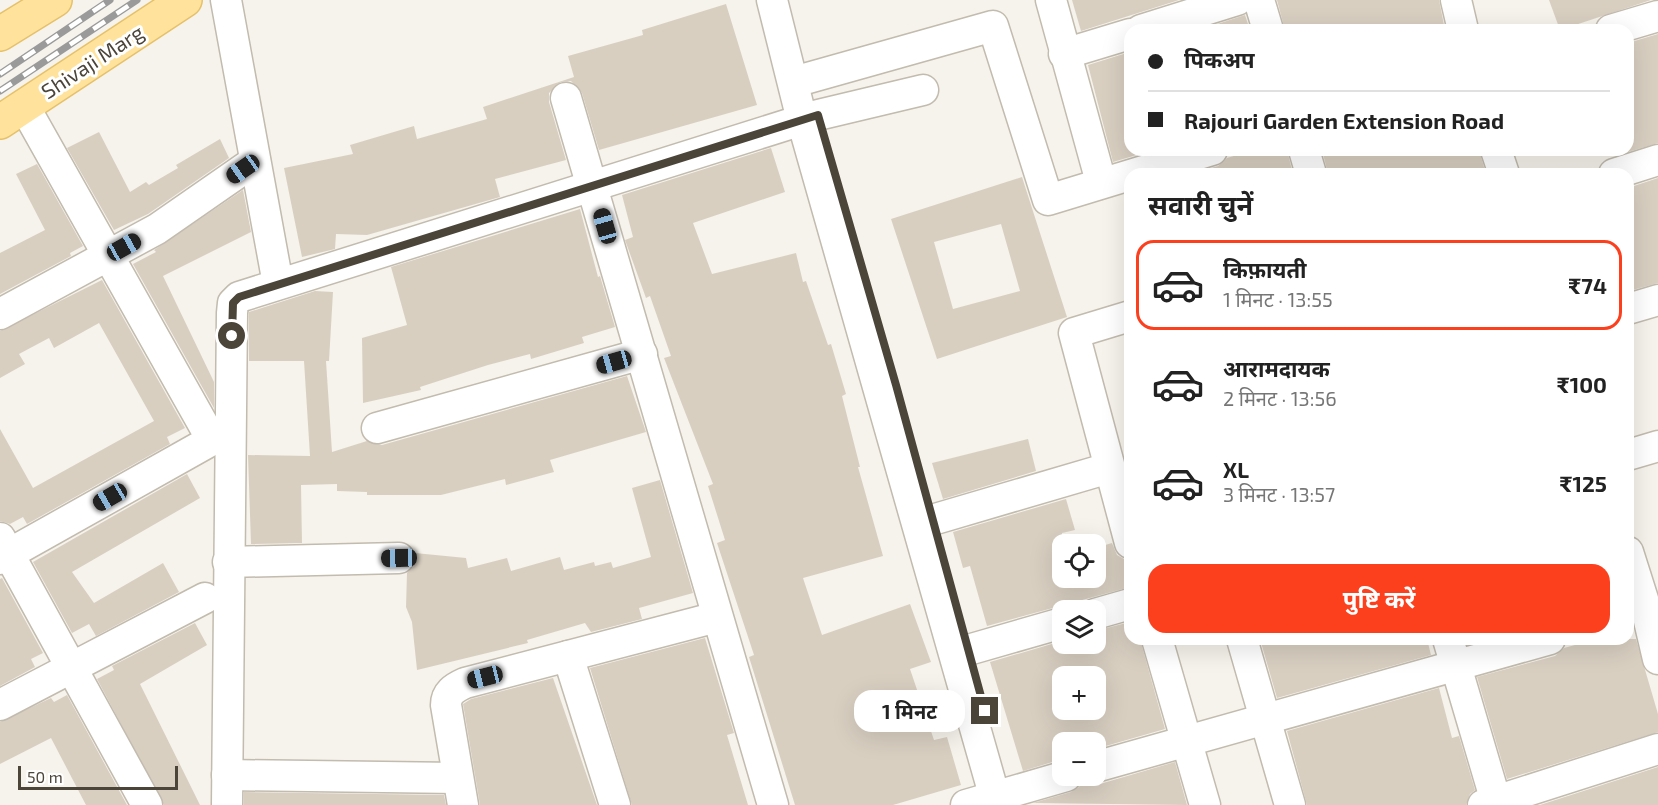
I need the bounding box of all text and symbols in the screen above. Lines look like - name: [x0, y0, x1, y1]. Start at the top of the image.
- street label: Shivaji Marg: [36, 19, 149, 104]
- text: पिकअप: [1184, 46, 1255, 72]
- text: Rajouri Garden Extension Road: [1184, 107, 1504, 133]
- car: [223, 151, 263, 187]
- text: सवारी चुनें: [1148, 188, 1253, 220]
- car: [591, 206, 619, 246]
- car: [104, 230, 144, 264]
- text: किफ़ायती: [1223, 256, 1307, 282]
- icon: car: [1151, 258, 1205, 312]
- text: ₹74: [1568, 272, 1607, 298]
- text: 1 मिनट · 13:55: [1223, 287, 1333, 311]
- route start: [218, 322, 245, 349]
- car: [594, 348, 634, 376]
- text: आरामदायक: [1223, 355, 1330, 381]
- icon: car: [1151, 357, 1205, 411]
- text: ₹100: [1557, 371, 1607, 397]
- text: 2 मिनट · 13:56: [1223, 386, 1337, 410]
- icon: car: [1151, 456, 1205, 510]
- text: XL: [1223, 456, 1249, 482]
- text: ₹125: [1560, 470, 1607, 496]
- car: [90, 480, 130, 514]
- text: 3 मिनट · 13:57: [1223, 482, 1335, 506]
- map controls: [1052, 534, 1106, 786]
- button: locate: [1052, 534, 1106, 588]
- car: [381, 549, 417, 567]
- button: पुष्टि करें: [1148, 564, 1610, 633]
- button: layers: [1052, 600, 1106, 654]
- car: [465, 664, 505, 690]
- button: +: [1052, 666, 1106, 720]
- callout: 1 मिनट: [853, 690, 964, 732]
- route end: [971, 697, 998, 724]
- text: 1 मिनट: [882, 699, 937, 723]
- button: −: [1052, 732, 1106, 786]
- scale bar: [18, 763, 178, 790]
- text: 50 m: [27, 767, 63, 786]

